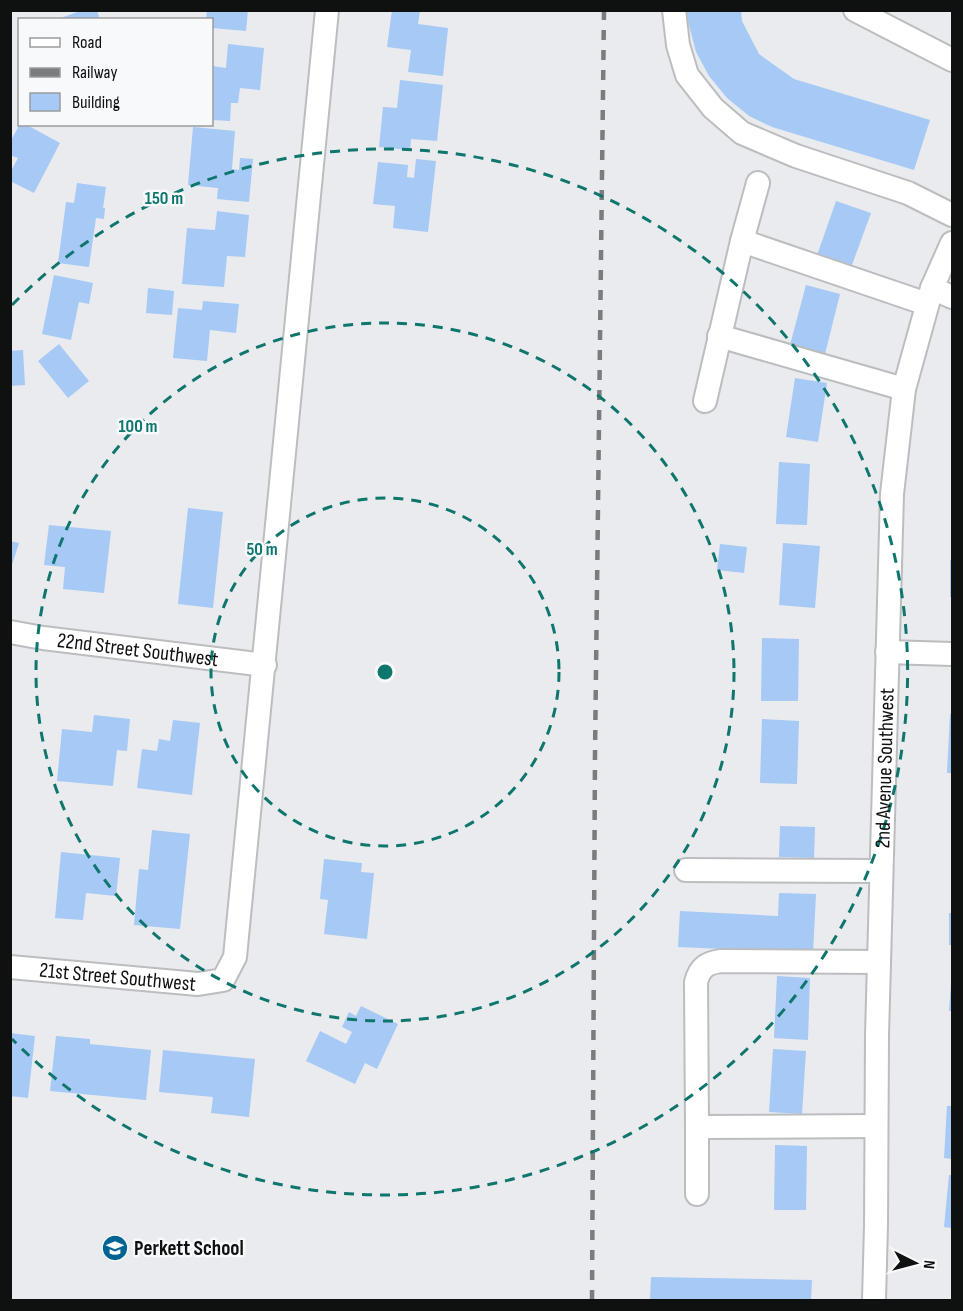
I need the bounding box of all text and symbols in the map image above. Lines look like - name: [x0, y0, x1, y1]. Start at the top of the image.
- legend: [18, 18, 213, 126]
- text: Road: [72, 32, 102, 53]
- text: Railway: [72, 62, 117, 83]
- text: Building: [72, 92, 120, 113]
- text: 150 m: [145, 188, 183, 209]
- text: 100 m: [119, 416, 158, 437]
- text: 50 m: [246, 539, 278, 560]
- street label: 22nd Street Southwest: [56, 627, 220, 672]
- centre of rings: [375, 662, 395, 682]
- street label: 2nd Avenue Southwest: [870, 688, 899, 849]
- street label: 21st Street Southwest: [38, 957, 197, 996]
- school or university icon: Perkett School: [100, 1233, 130, 1263]
- north arrow: [885, 1233, 945, 1293]
- place label: Perkett School: [134, 1236, 244, 1261]
- text: N: [919, 1259, 938, 1270]

